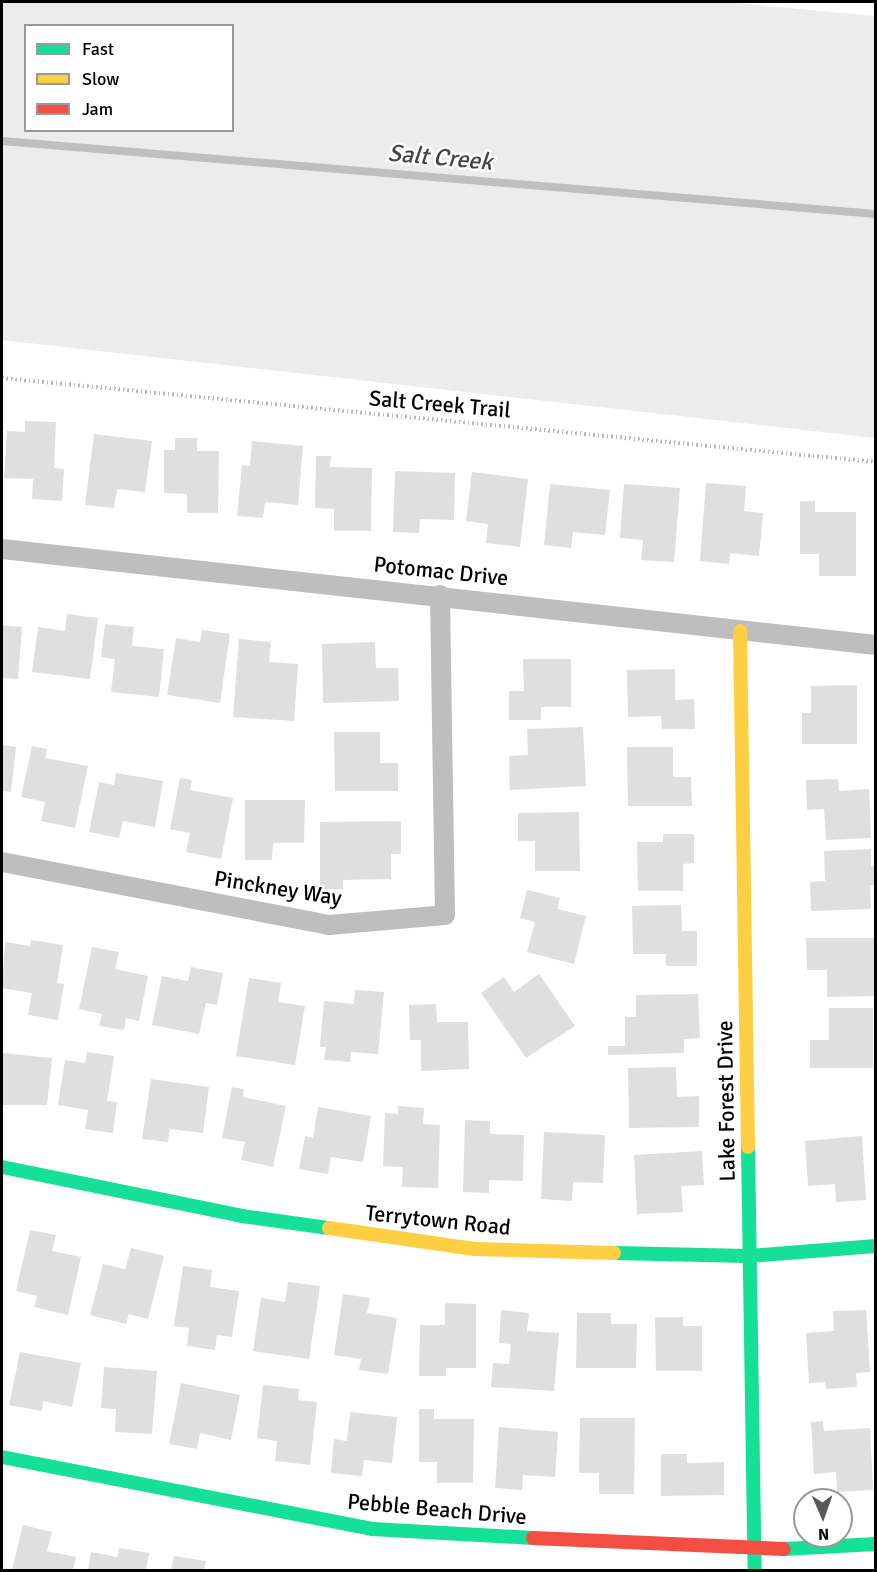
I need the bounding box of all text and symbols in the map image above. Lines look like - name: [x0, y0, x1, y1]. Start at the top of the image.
- legend: [24, 24, 234, 132]
- text: Fast: [82, 38, 114, 60]
- text: Slow: [82, 68, 119, 90]
- text: Jam: [82, 98, 113, 120]
- water label: Salt Creek: [387, 139, 493, 177]
- street label: Salt Creek Trail: [368, 385, 512, 423]
- street label: Potomac Drive: [372, 551, 510, 591]
- street label: Pinckney Way: [212, 865, 344, 911]
- street label: Lake Forest Drive: [711, 1020, 741, 1182]
- street label: Terrytown Road: [364, 1199, 512, 1241]
- street label: Pebble Beach Drive: [346, 1488, 528, 1530]
- north arrow: [793, 1488, 853, 1548]
- text: N: [818, 1524, 829, 1544]

